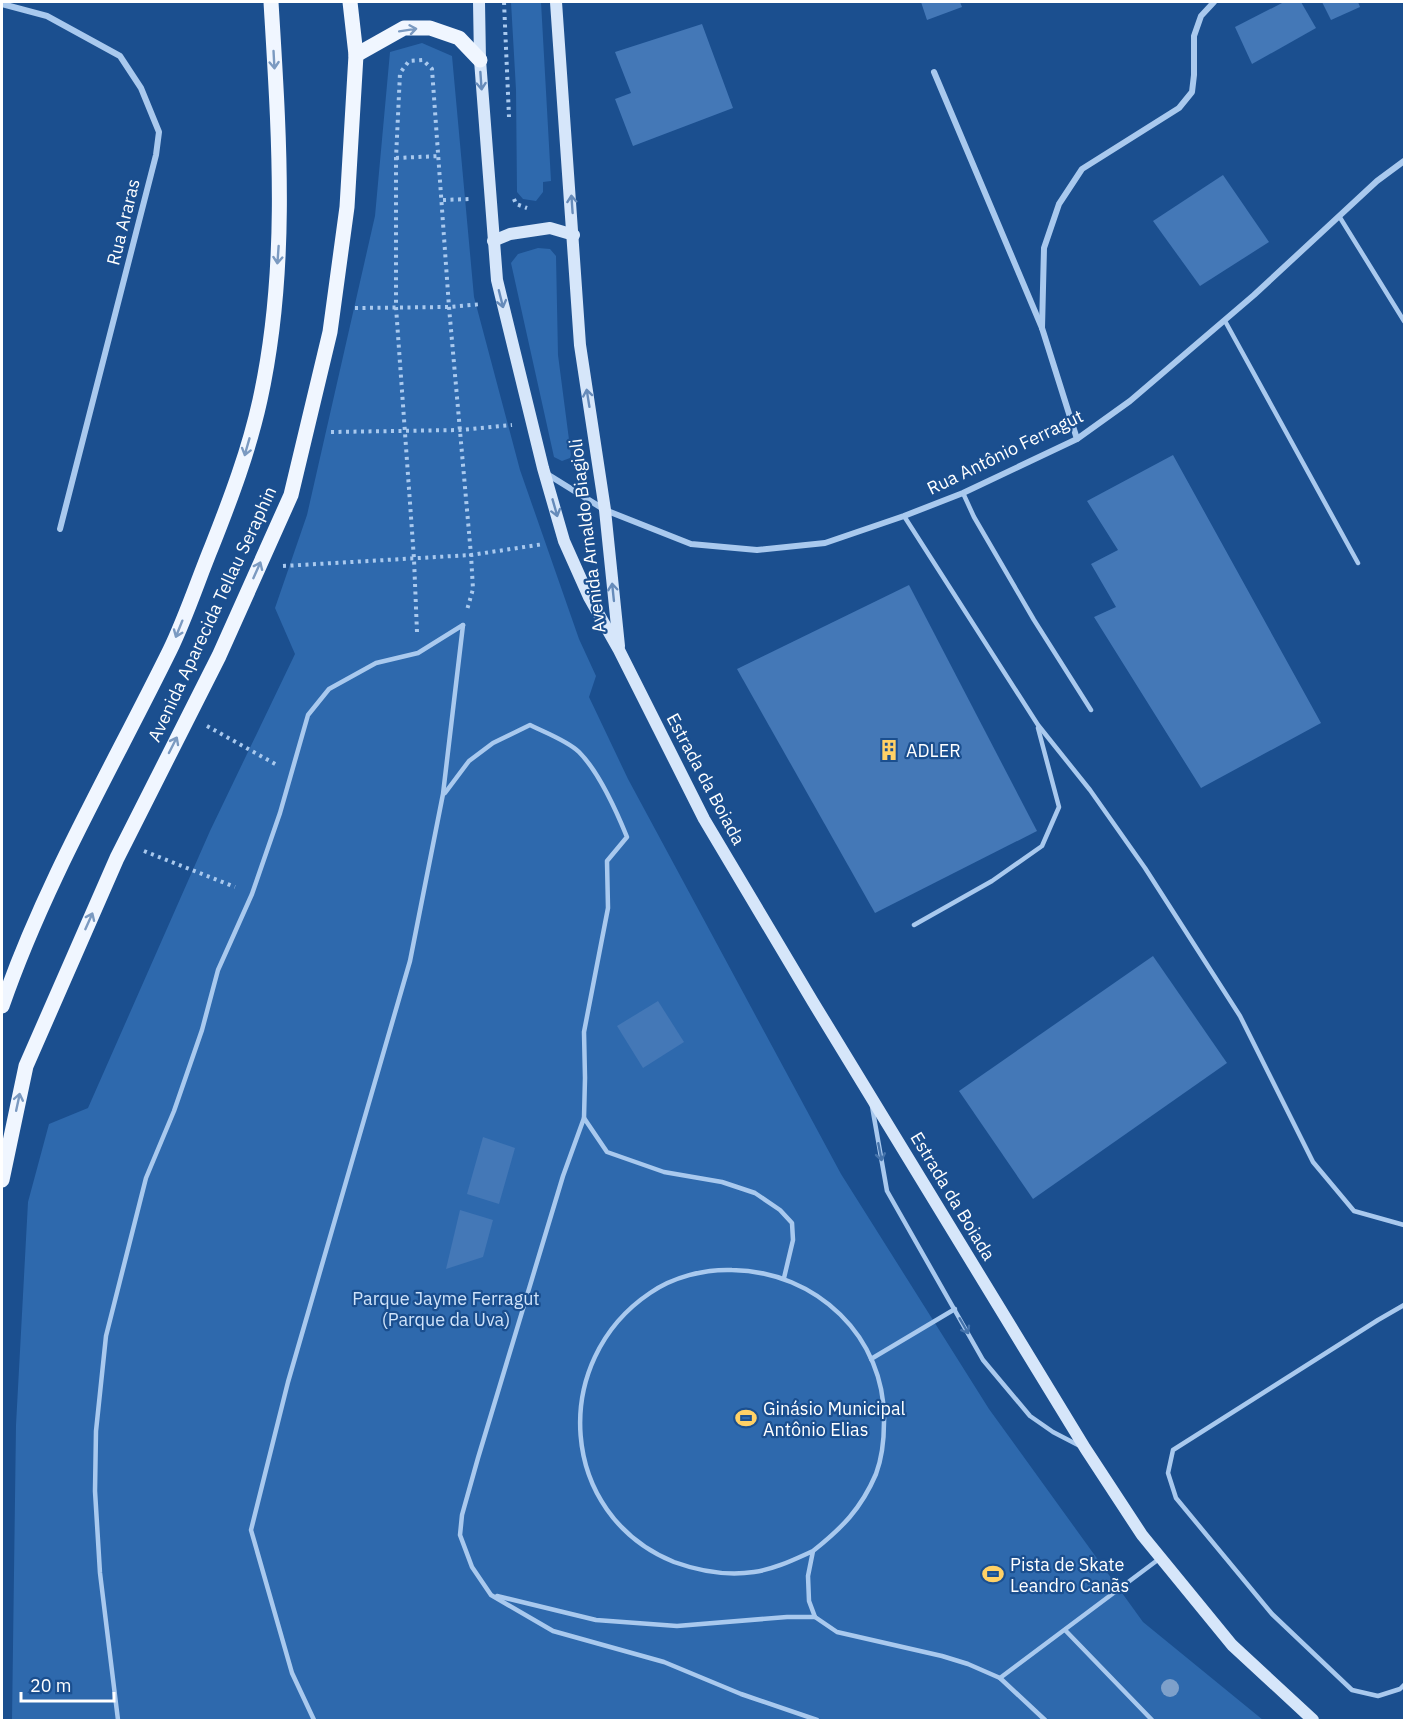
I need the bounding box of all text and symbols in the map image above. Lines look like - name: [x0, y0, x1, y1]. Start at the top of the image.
- one-way arrow: [398, 24, 417, 35]
- one-way arrow: [269, 49, 280, 69]
- one-way arrow: [476, 70, 487, 90]
- street label: Rua Araras: [101, 176, 145, 268]
- one-way arrow: [566, 195, 577, 215]
- one-way arrow: [273, 244, 284, 264]
- one-way arrow: [496, 289, 508, 308]
- one-way arrow: [583, 389, 594, 409]
- street label: Rua Antônio Ferragut: [923, 404, 1087, 500]
- one-way arrow: [241, 437, 252, 456]
- street label: Avenida Arnaldo Biagioli: [564, 437, 610, 635]
- street label: Avenida Aparecida Tellau Seraphin: [143, 483, 281, 745]
- one-way arrow: [549, 498, 561, 517]
- one-way arrow: [252, 561, 264, 579]
- one-way arrow: [607, 582, 618, 602]
- one-way arrow: [172, 619, 183, 638]
- street label: Estrada da Boiada: [662, 709, 751, 849]
- one-way arrow: [168, 737, 180, 755]
- building icon: ADLER: [877, 738, 901, 762]
- place label: ADLER: [906, 739, 961, 762]
- one-way arrow: [84, 913, 95, 931]
- one-way arrow: [13, 1093, 24, 1113]
- street label: Estrada da Boiada: [905, 1127, 1001, 1265]
- one-way arrow: [874, 1142, 885, 1162]
- park label: Parque Jayme Ferragut (Parque da Uva): [352, 1287, 540, 1331]
- one-way arrow: [958, 1317, 970, 1334]
- place label: Ginásio Municipal Antônio Elias: [763, 1397, 906, 1441]
- sports icon: Ginásio Municipal Antônio Elias: [734, 1406, 758, 1430]
- place label: Pista de Skate Leandro Canãs: [1010, 1553, 1129, 1597]
- sports icon: Pista de Skate Leandro Canãs: [981, 1562, 1005, 1586]
- scale bar: [21, 1665, 114, 1703]
- text: 20 m: [30, 1674, 72, 1697]

